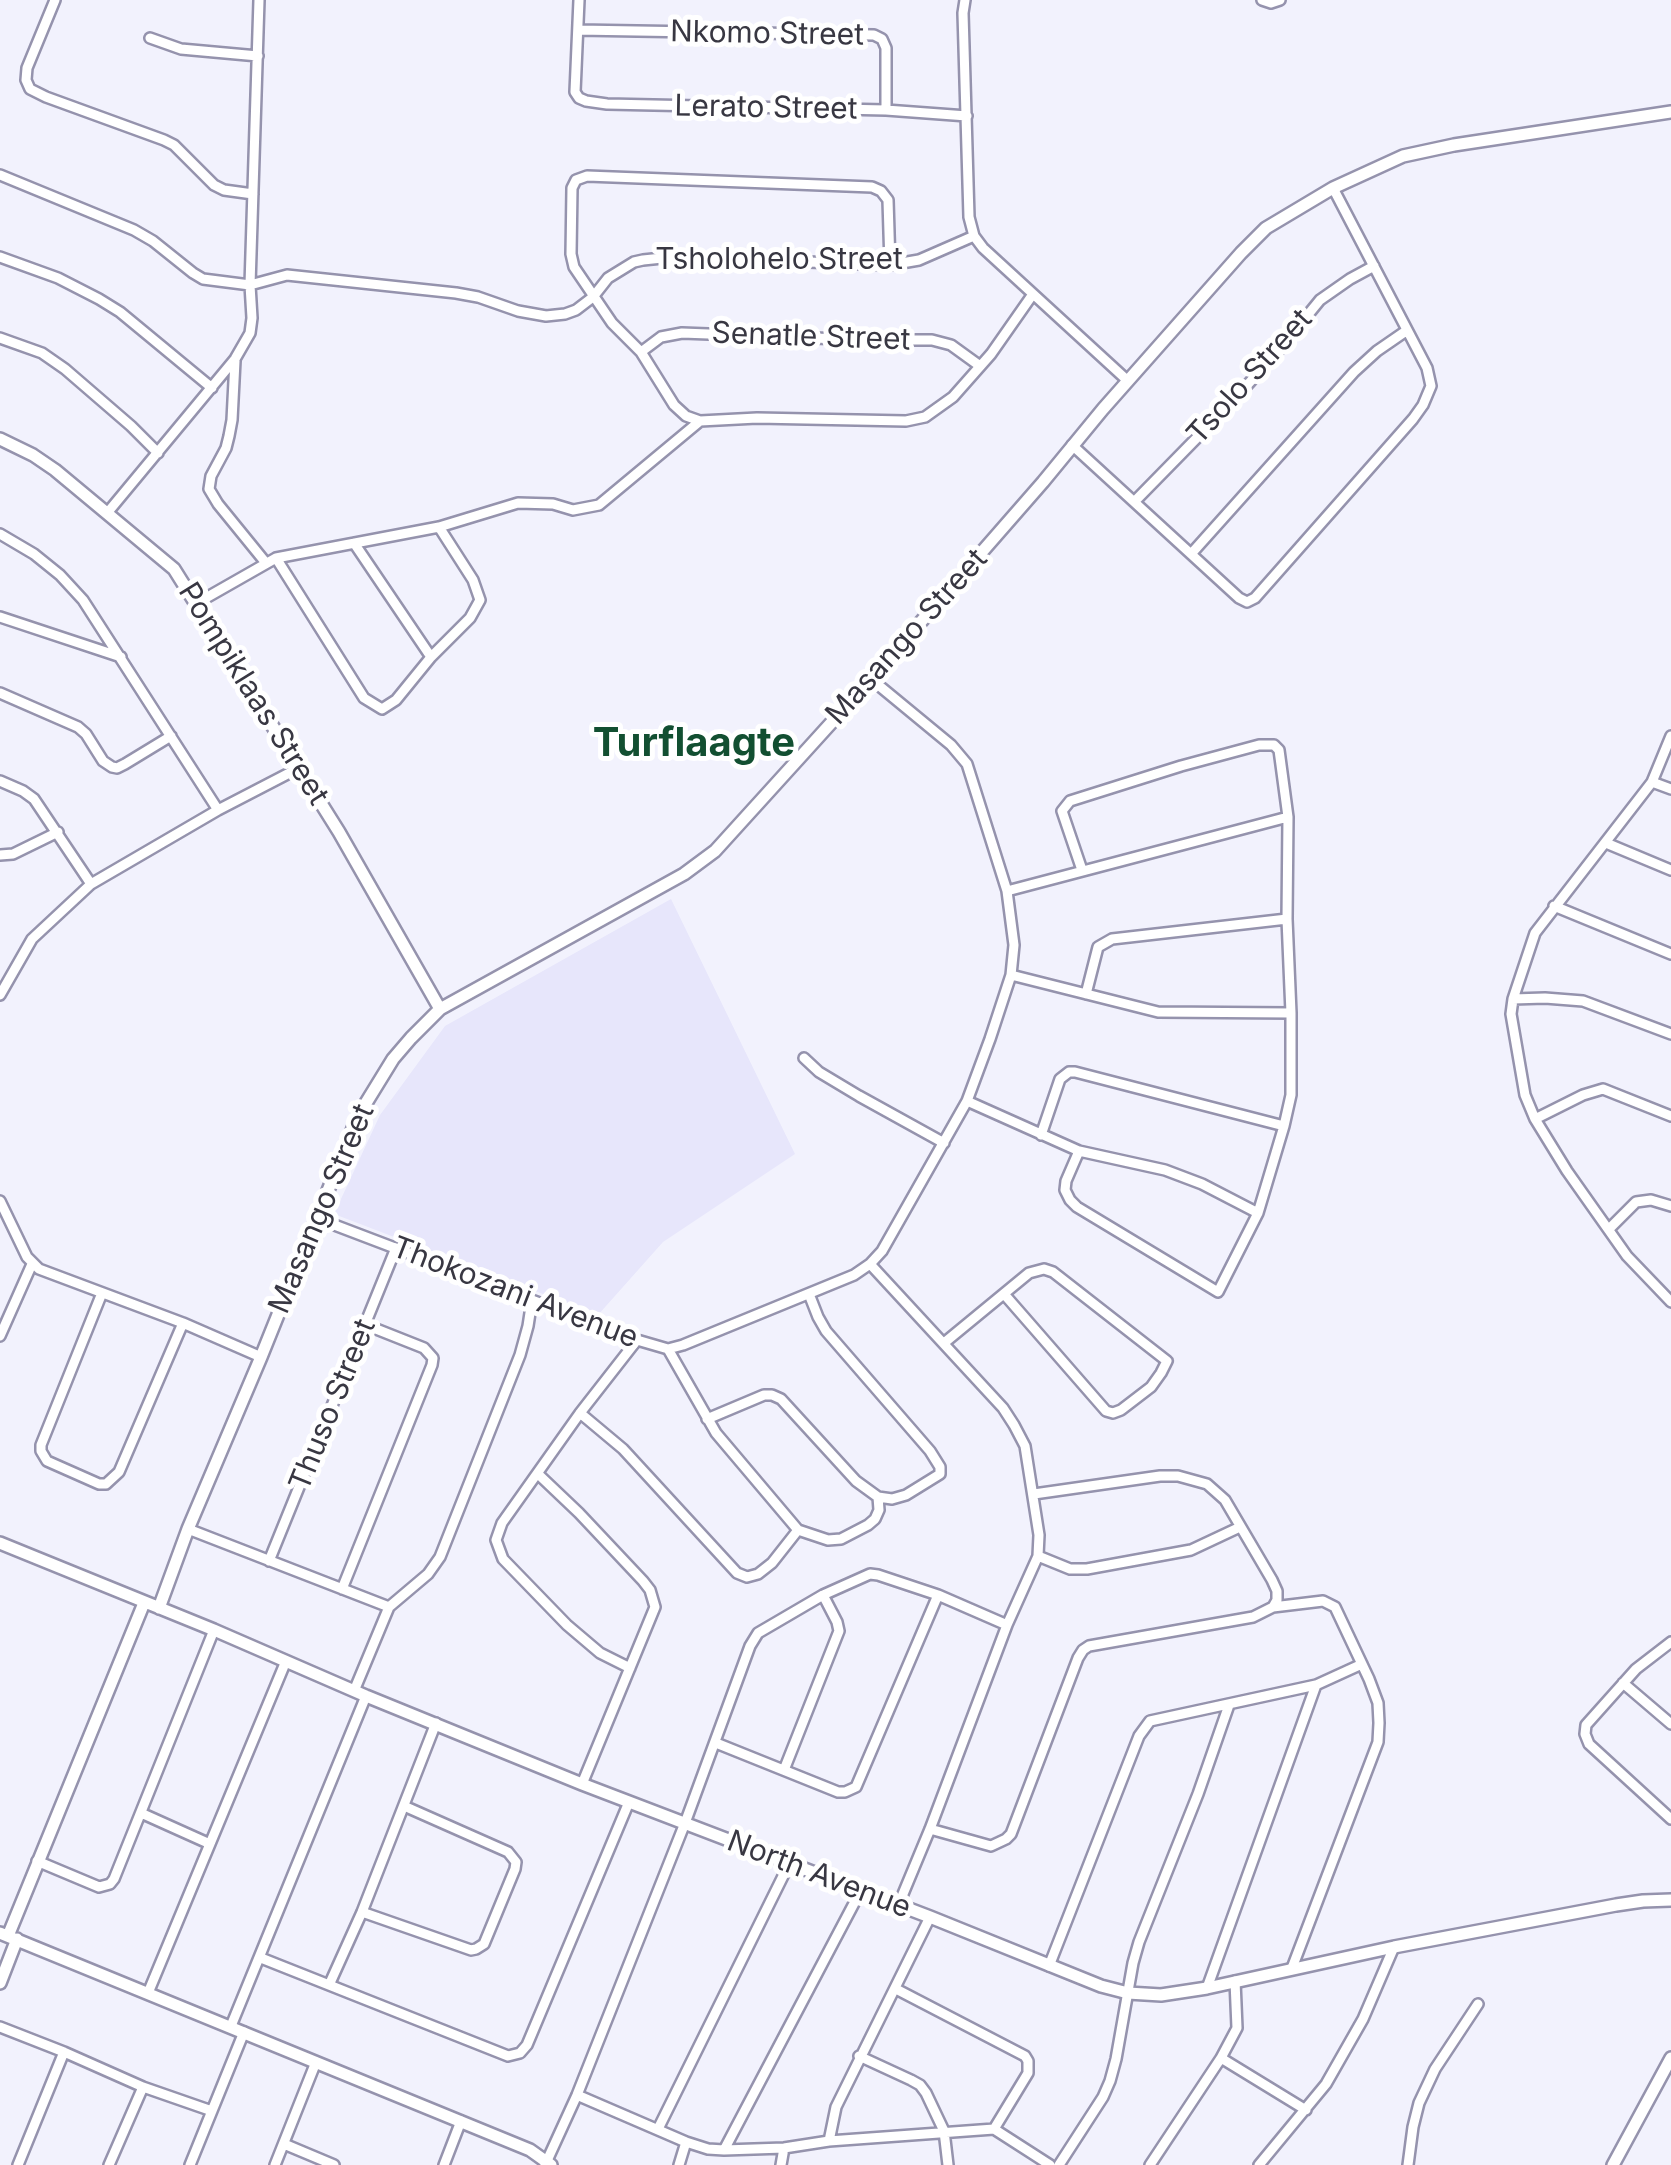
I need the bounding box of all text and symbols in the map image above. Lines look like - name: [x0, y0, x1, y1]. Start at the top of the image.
- street label: Nkomo Street: [670, 14, 864, 54]
- street label: Lerato Street: [674, 88, 858, 128]
- street label: Tsholohelo Street: [655, 242, 903, 278]
- street label: Tsolo Street: [1180, 302, 1320, 452]
- street label: Senatle Street: [711, 316, 911, 358]
- street label: Masango Street: [819, 542, 995, 732]
- street label: Pompiklaas Street: [170, 576, 336, 812]
- district label: Turflaagte: [593, 720, 795, 768]
- street label: Masango Street: [262, 1099, 382, 1319]
- street label: Thokozani Avenue: [387, 1229, 643, 1357]
- street label: Thuso Street: [282, 1314, 384, 1496]
- street label: North Avenue: [722, 1823, 916, 1927]

